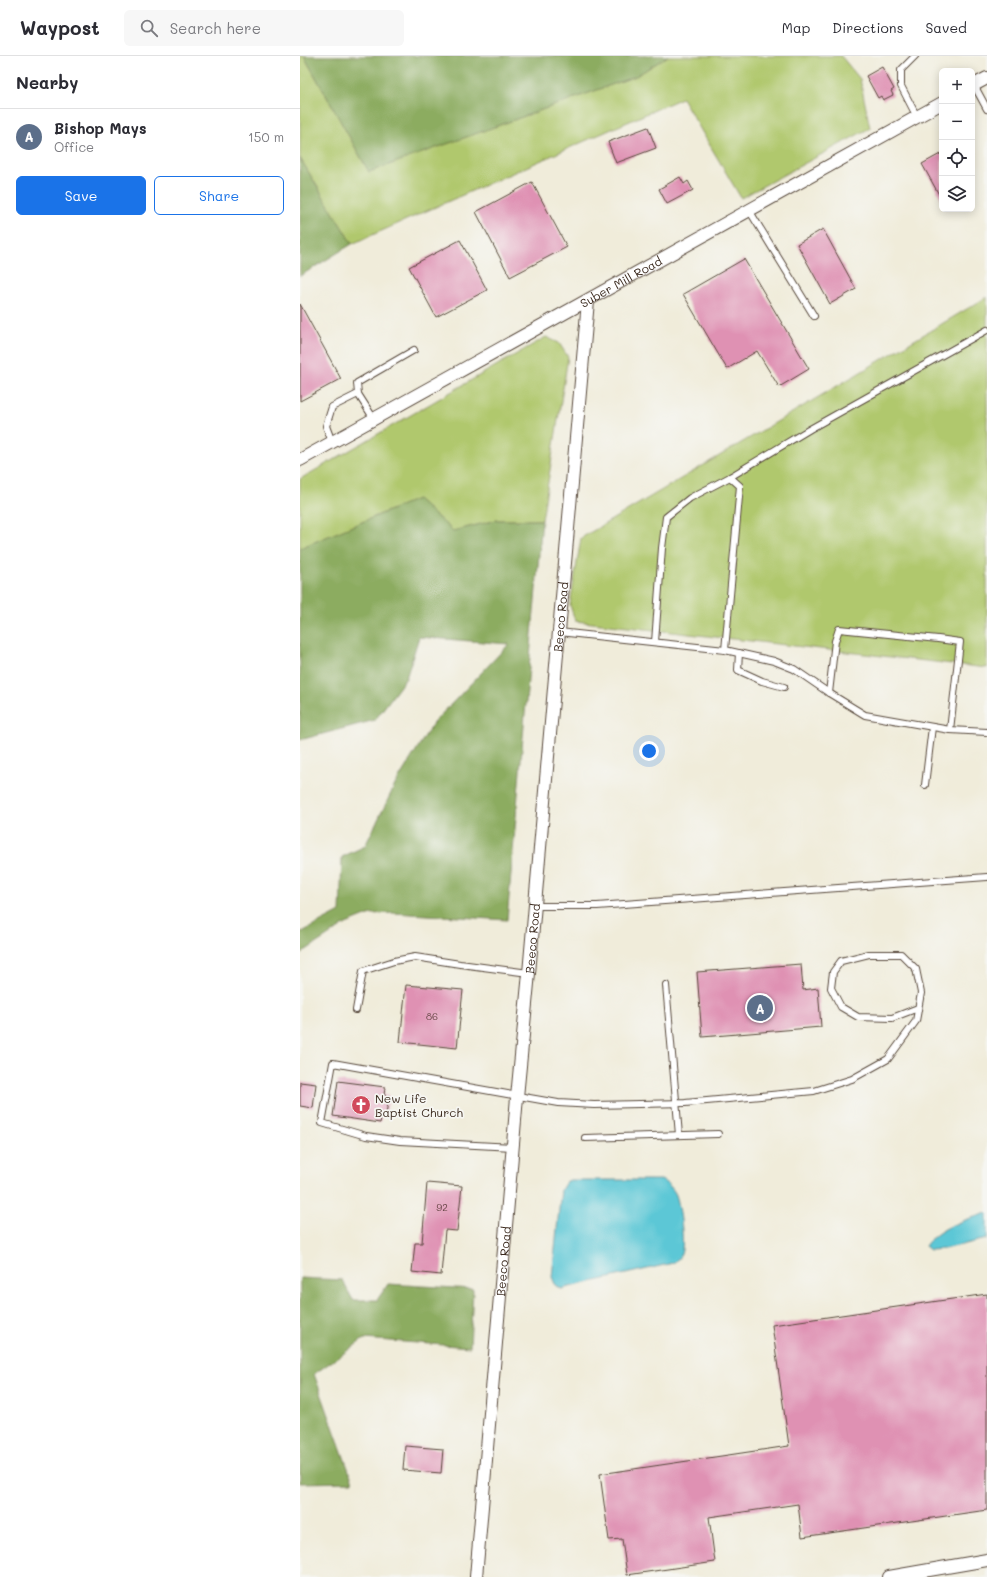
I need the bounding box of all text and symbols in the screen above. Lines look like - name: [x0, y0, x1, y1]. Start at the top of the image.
- search box: [124, 10, 404, 46]
- text: Waypost: [20, 15, 100, 40]
- icon: search: [138, 17, 160, 39]
- text: Search here: [170, 18, 261, 38]
- text: Map: [782, 18, 810, 37]
- text: Directions: [832, 18, 903, 37]
- text: Saved: [925, 18, 967, 37]
- map controls: [939, 68, 975, 212]
- button: +: [939, 68, 975, 104]
- text: Nearby: [16, 71, 78, 93]
- button: −: [939, 104, 975, 140]
- text: Bishop Mays: [54, 118, 146, 138]
- text: A: [24, 128, 34, 145]
- text: 150 m: [248, 128, 284, 145]
- text: Office: [54, 138, 94, 155]
- button: locate: [939, 140, 975, 176]
- button: Save: [16, 176, 146, 215]
- button: Share: [154, 176, 284, 215]
- button: layers: [939, 176, 975, 212]
- street label: Suber Mill Road: [577, 252, 665, 311]
- street label: Beeco Road: [549, 581, 571, 652]
- your location: [639, 741, 659, 761]
- street label: Beeco Road: [521, 902, 543, 974]
- pin: A: [747, 993, 773, 1023]
- house number: 86: [426, 1009, 438, 1023]
- place label: New Life Baptist Church: [375, 1090, 463, 1120]
- church icon: New Life Baptist Church: [350, 1094, 372, 1116]
- house number: 92: [436, 1200, 448, 1214]
- street label: Beeco Road: [492, 1225, 514, 1297]

